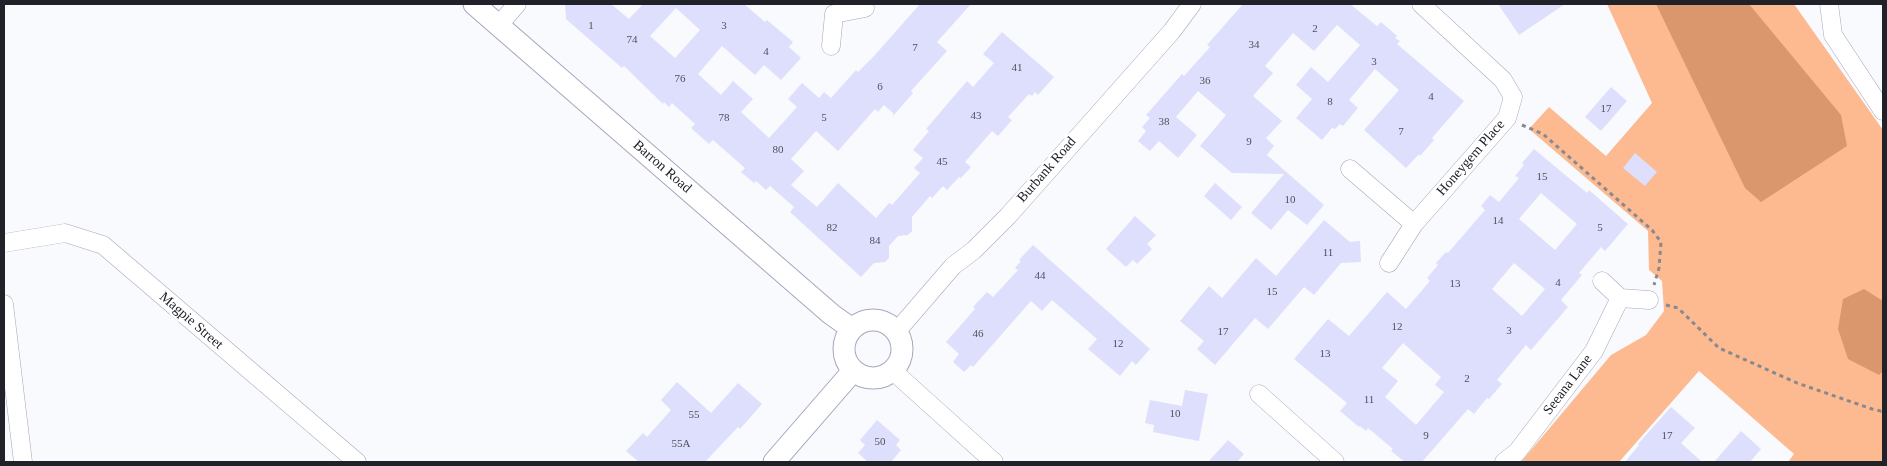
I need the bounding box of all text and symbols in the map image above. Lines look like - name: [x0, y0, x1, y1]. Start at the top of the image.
- house number: 1: [588, 19, 594, 33]
- house number: 3: [721, 19, 727, 33]
- house number: 2: [1312, 22, 1318, 36]
- house number: 74: [626, 33, 638, 47]
- house number: 34: [1248, 38, 1260, 52]
- house number: 7: [912, 41, 918, 55]
- house number: 4: [763, 45, 769, 59]
- house number: 3: [1371, 55, 1377, 69]
- house number: 41: [1012, 61, 1022, 75]
- house number: 76: [674, 72, 686, 86]
- house number: 36: [1200, 74, 1210, 88]
- house number: 6: [877, 80, 883, 94]
- house number: 4: [1428, 90, 1434, 104]
- house number: 8: [1327, 95, 1333, 109]
- house number: 17: [1600, 102, 1612, 116]
- house number: 43: [970, 109, 981, 123]
- house number: 78: [719, 111, 730, 125]
- house number: 5: [821, 111, 827, 125]
- house number: 38: [1158, 115, 1170, 129]
- street label: Honeygem Place: [1433, 117, 1509, 199]
- house number: 7: [1398, 125, 1404, 139]
- street label: Burbank Road: [1014, 134, 1080, 206]
- house number: 9: [1246, 135, 1252, 149]
- street label: Barron Road: [629, 137, 695, 197]
- house number: 80: [772, 143, 784, 157]
- house number: 45: [936, 155, 948, 169]
- house number: 15: [1536, 170, 1548, 184]
- house number: 10: [1284, 193, 1296, 207]
- house number: 14: [1492, 214, 1504, 228]
- house number: 82: [826, 221, 838, 235]
- house number: 5: [1597, 221, 1603, 235]
- house number: 84: [870, 234, 880, 248]
- house number: 11: [1323, 246, 1333, 260]
- house number: 44: [1034, 269, 1046, 283]
- house number: 4: [1555, 276, 1561, 290]
- house number: 13: [1450, 277, 1460, 291]
- house number: 15: [1266, 285, 1278, 299]
- street label: Magpie Street: [156, 289, 226, 353]
- house number: 12: [1391, 320, 1402, 334]
- house number: 3: [1506, 324, 1512, 338]
- house number: 17: [1218, 325, 1228, 339]
- house number: 46: [972, 327, 984, 341]
- house number: 12: [1112, 337, 1124, 351]
- house number: 13: [1320, 347, 1330, 361]
- street label: Seeana Lane: [1540, 352, 1596, 418]
- house number: 2: [1464, 372, 1470, 386]
- house number: 11: [1364, 393, 1374, 407]
- house number: 10: [1170, 407, 1180, 421]
- house number: 55: [689, 408, 700, 422]
- house number: 9: [1423, 429, 1429, 443]
- house number: 17: [1661, 429, 1672, 443]
- house number: 50: [874, 435, 886, 449]
- house number: 55A: [672, 437, 690, 451]

